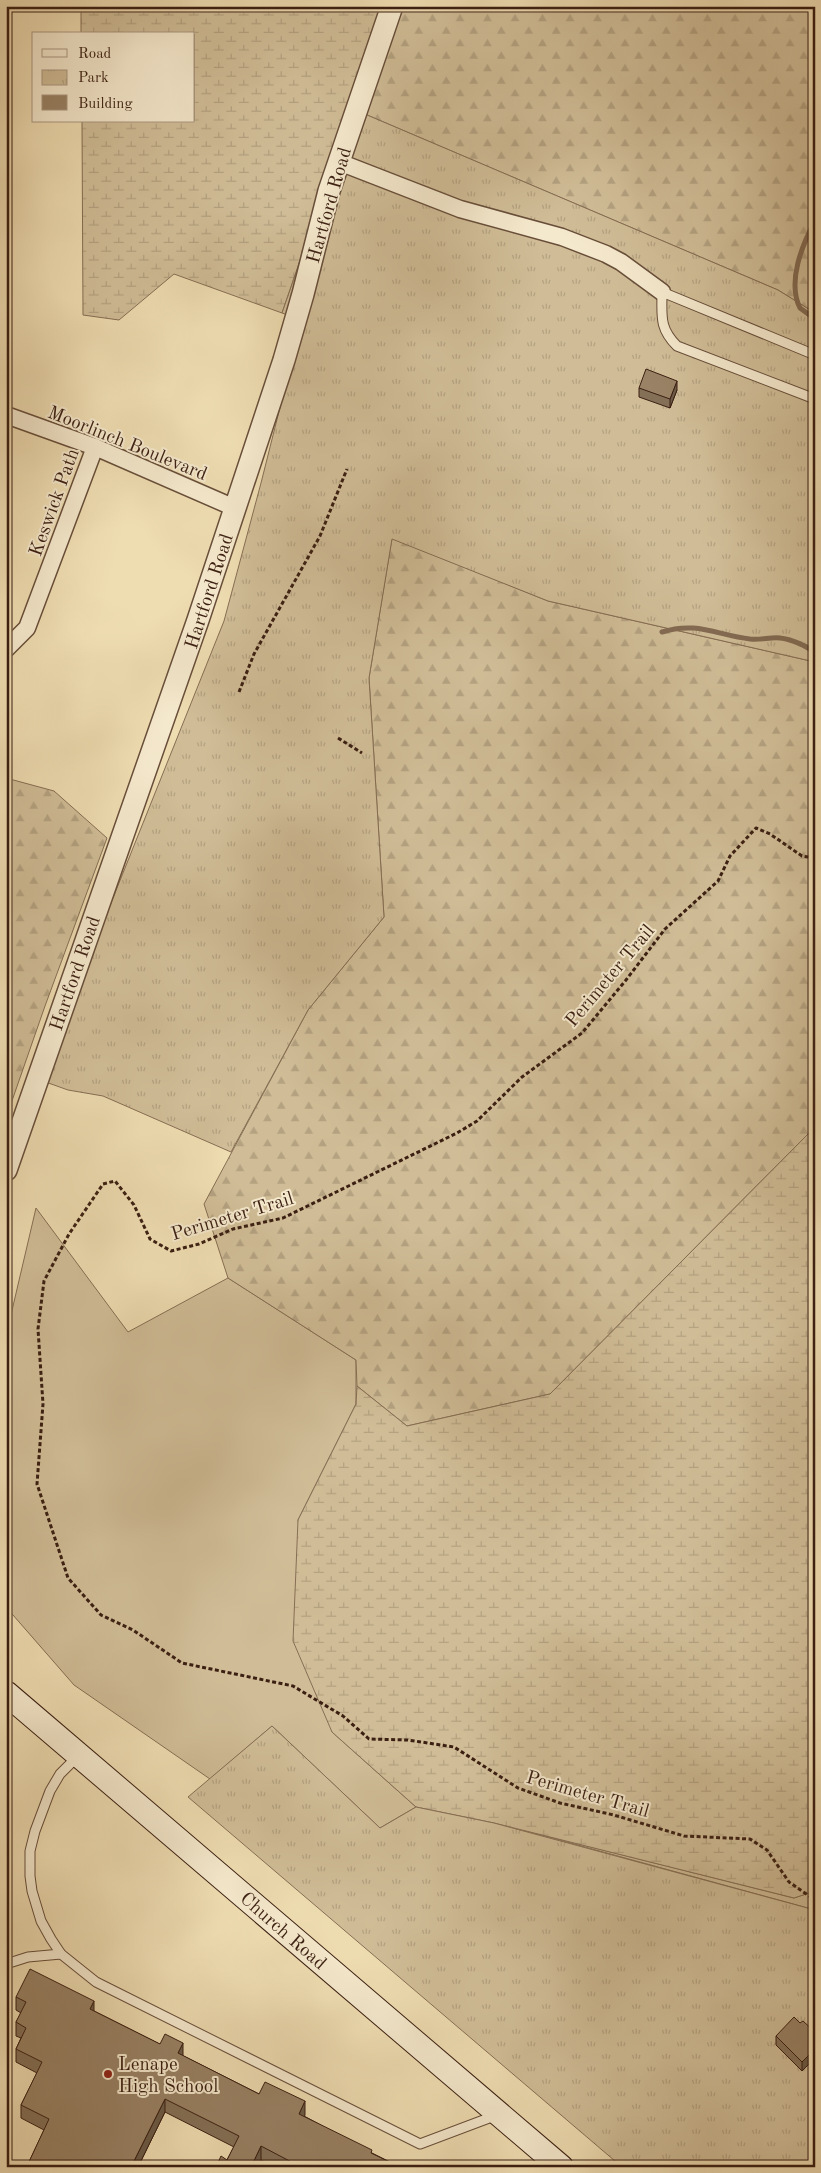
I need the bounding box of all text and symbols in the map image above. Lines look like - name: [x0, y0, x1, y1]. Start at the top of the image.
- legend: [32, 32, 195, 122]
- text: Road: [78, 47, 112, 62]
- text: Park: [78, 71, 109, 86]
- text: Building: [78, 97, 133, 112]
- street label: Hartford Road: [305, 145, 356, 266]
- street label: Moorlinch Boulevard: [45, 404, 210, 485]
- street label: Keswick Path: [27, 446, 84, 559]
- street label: Hartford Road: [183, 532, 238, 652]
- street label: Hartford Road: [48, 914, 105, 1034]
- street label: Perimeter Trail: [563, 922, 659, 1031]
- street label: Perimeter Trail: [169, 1190, 296, 1245]
- street label: Perimeter Trail: [524, 1769, 651, 1822]
- street label: Church Road: [236, 1890, 329, 1974]
- place label: Lenape High School: [118, 2056, 218, 2097]
- marker: Lenape High School: [102, 2068, 114, 2080]

